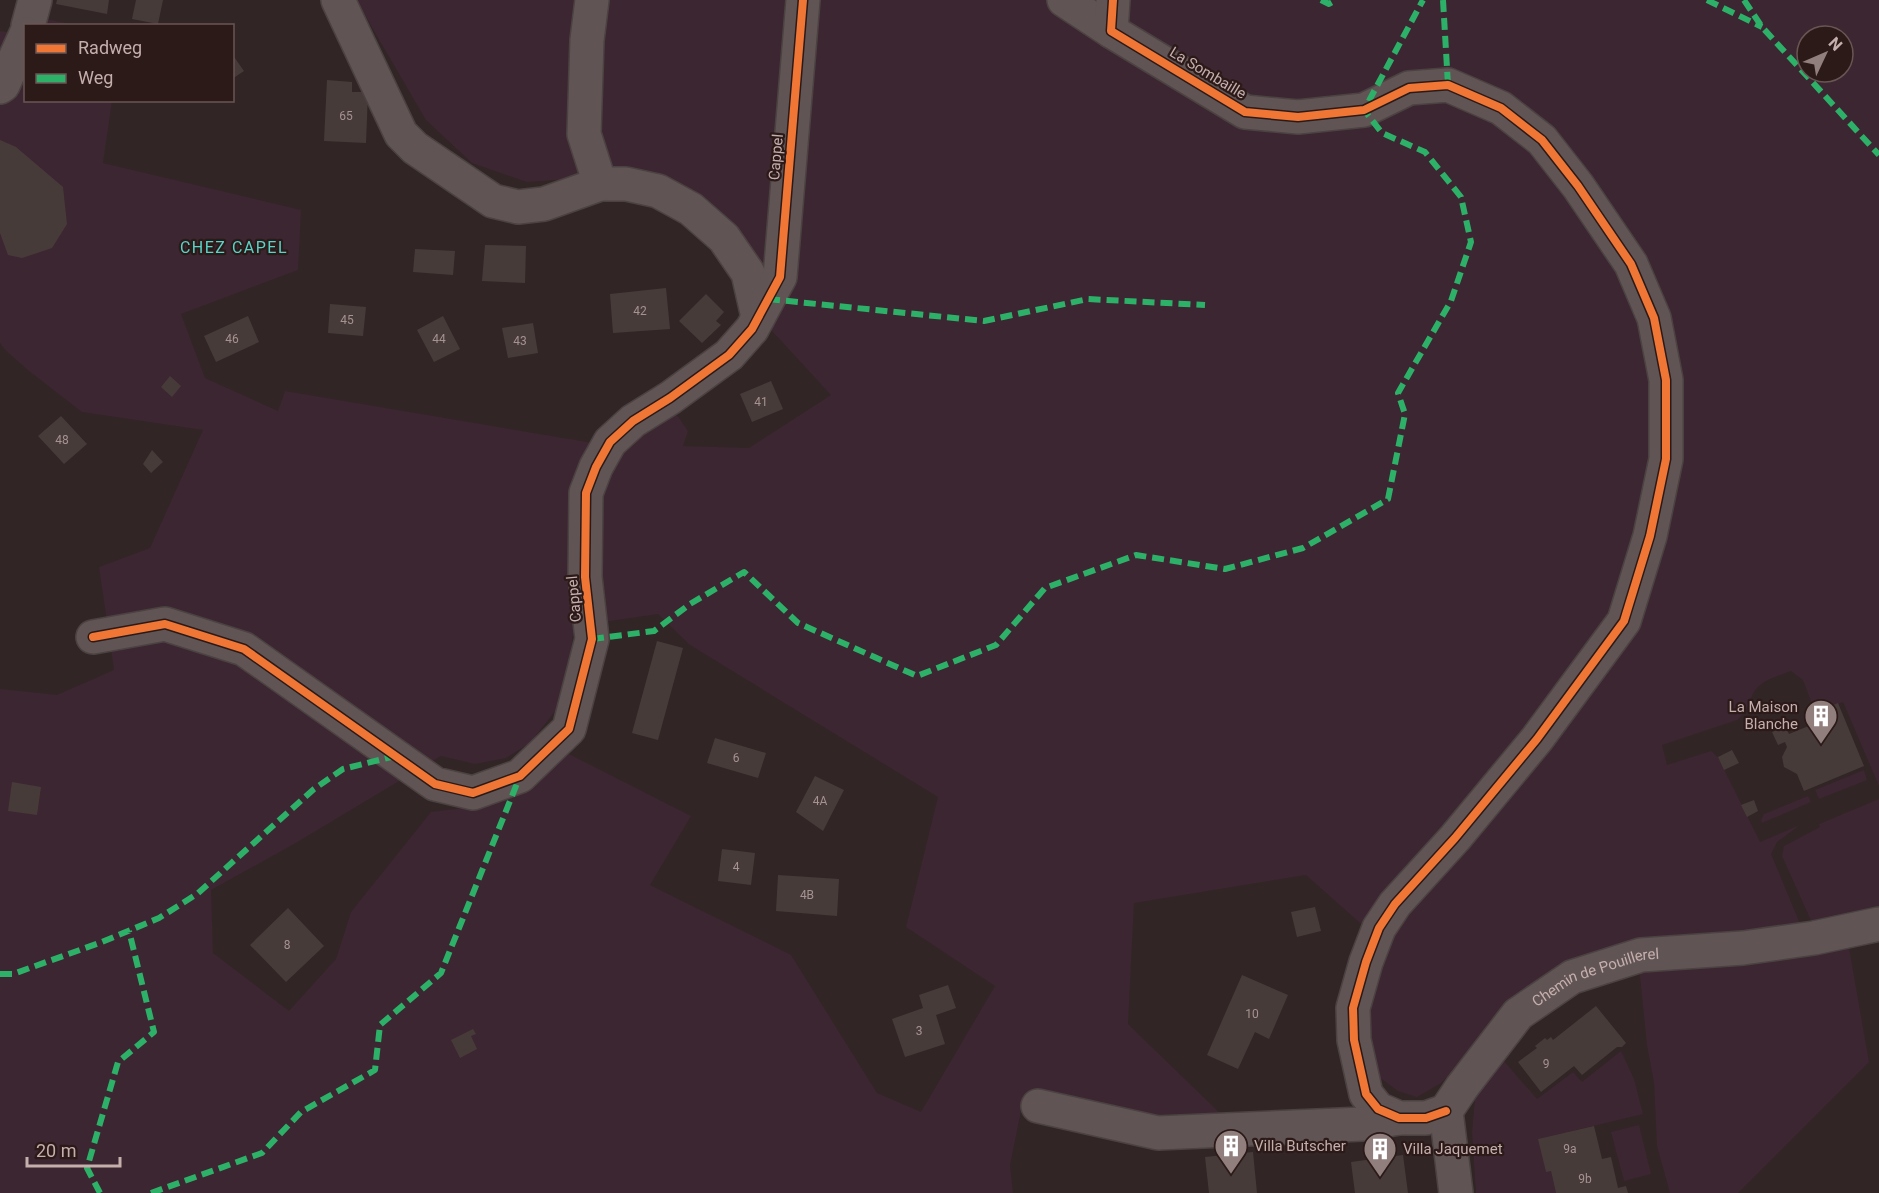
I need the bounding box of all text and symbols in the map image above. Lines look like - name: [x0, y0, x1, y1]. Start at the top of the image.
- legend: [24, 24, 234, 102]
- north arrow: [1795, 24, 1855, 84]
- text: N: [1825, 33, 1846, 55]
- text: Radweg: [78, 37, 142, 58]
- street label: La Sombaille: [1166, 43, 1250, 103]
- text: Weg: [78, 67, 113, 88]
- house number: 65: [339, 109, 353, 123]
- street label: Cappel: [765, 133, 787, 181]
- district label: CHEZ CAPEL: [180, 238, 288, 257]
- house number: 42: [633, 304, 647, 318]
- house number: 45: [340, 313, 354, 327]
- house number: 46: [225, 332, 239, 346]
- house number: 44: [432, 332, 446, 346]
- house number: 43: [513, 334, 527, 348]
- house number: 41: [754, 395, 768, 409]
- house number: 48: [55, 433, 69, 447]
- street label: Cappel: [563, 575, 585, 623]
- place label: La Maison Blanche: [1729, 698, 1798, 733]
- building icon: La Maison Blanche: [1803, 698, 1839, 745]
- house number: 6: [733, 751, 740, 765]
- house number: 4A: [813, 794, 827, 808]
- house number: 4: [733, 860, 740, 874]
- house number: 4B: [800, 888, 814, 902]
- house number: 8: [284, 938, 291, 952]
- street label: Chemin de Pouillerel: [1529, 945, 1660, 1011]
- house number: 10: [1245, 1007, 1259, 1021]
- house number: 3: [916, 1024, 922, 1038]
- house number: 9: [1543, 1057, 1549, 1071]
- building icon: Villa Butscher: [1213, 1128, 1249, 1175]
- scale bar: [27, 1130, 120, 1168]
- building icon: Villa Jaquemet: [1362, 1131, 1398, 1178]
- place label: Villa Butscher: [1254, 1137, 1346, 1155]
- text: 20 m: [36, 1140, 76, 1161]
- place label: Villa Jaquemet: [1403, 1140, 1503, 1158]
- house number: 9a: [1563, 1142, 1577, 1156]
- house number: 9b: [1578, 1172, 1592, 1186]

